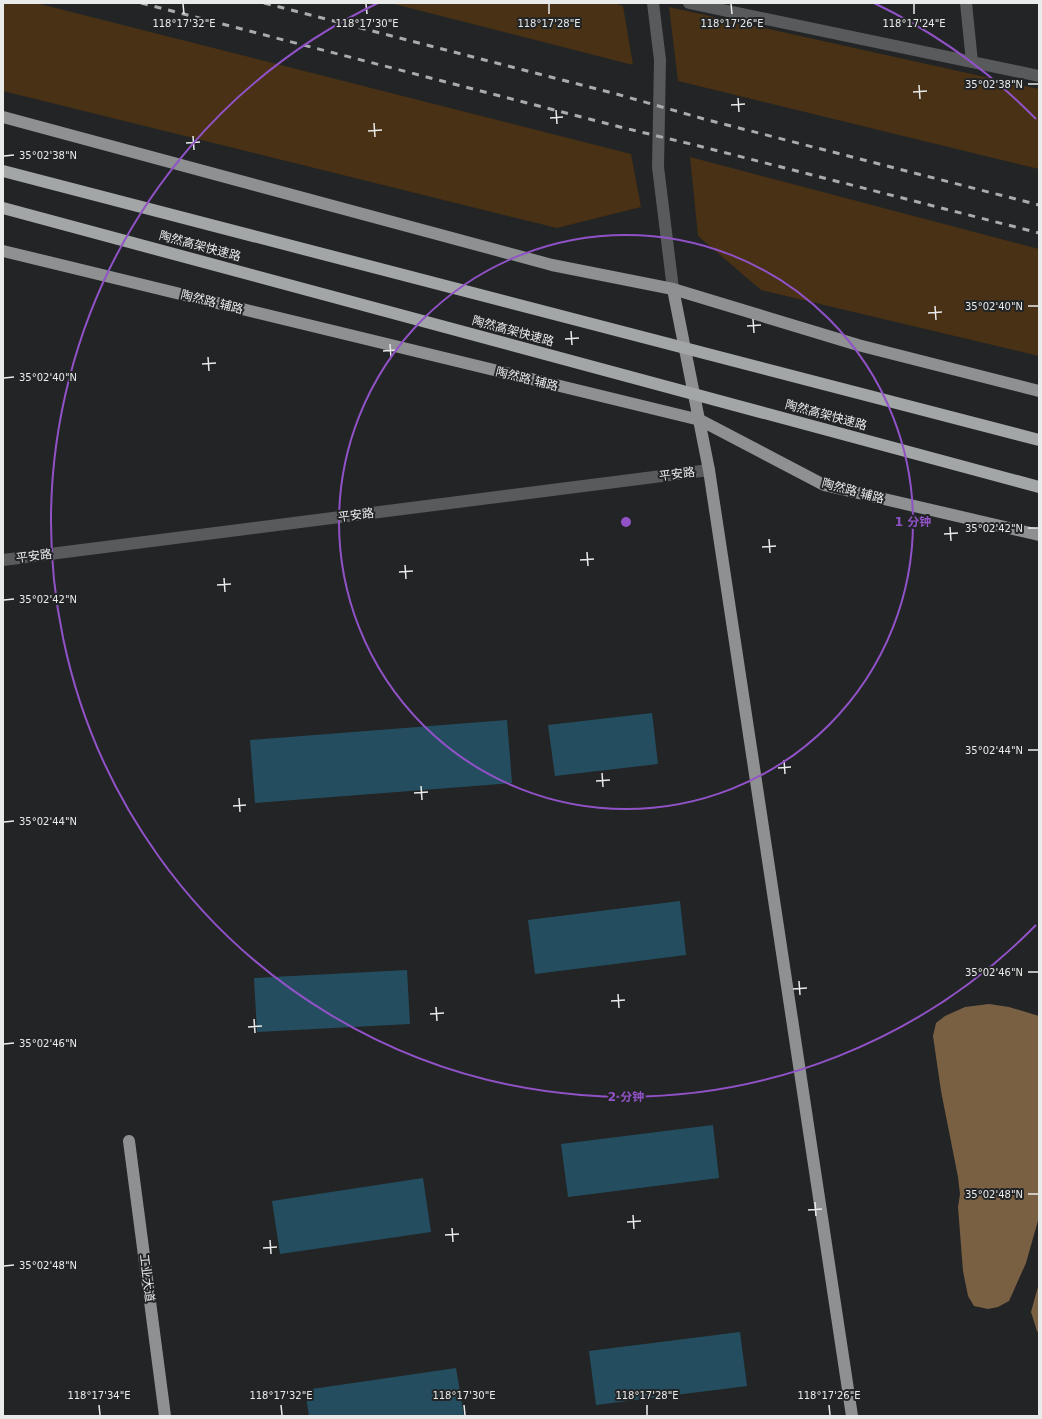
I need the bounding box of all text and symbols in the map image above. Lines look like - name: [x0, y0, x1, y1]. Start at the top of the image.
- text: 118°17'32"E: [152, 18, 216, 29]
- text: 118°17'30"E: [335, 18, 399, 29]
- text: 118°17'28"E: [517, 18, 581, 29]
- text: 118°17'26"E: [700, 18, 764, 29]
- text: 118°17'24"E: [882, 18, 946, 29]
- text: 35°02'38"N: [965, 79, 1023, 90]
- text: 35°02'38"N: [19, 150, 77, 161]
- street label: 陶然高架快速路: [158, 228, 242, 264]
- street label: 陶然路 辅路: [179, 287, 245, 317]
- text: 35°02'40"N: [965, 301, 1023, 312]
- street label: 陶然高架快速路: [471, 313, 555, 349]
- street label: 陶然路 辅路: [494, 364, 560, 394]
- text: 35°02'40"N: [19, 372, 77, 383]
- street label: 陶然高架快速路: [784, 397, 868, 433]
- street label: 平安路: [658, 465, 696, 483]
- street label: 陶然路 辅路: [820, 476, 886, 506]
- street label: 平安路: [337, 506, 375, 524]
- centre of rings: [619, 515, 633, 529]
- text: 1 分钟: [895, 515, 931, 529]
- text: 35°02'42"N: [965, 523, 1023, 534]
- street label: 平安路: [15, 547, 53, 565]
- text: 35°02'42"N: [19, 594, 77, 605]
- text: 35°02'44"N: [965, 745, 1023, 756]
- text: 35°02'44"N: [19, 816, 77, 827]
- text: 35°02'46"N: [965, 967, 1023, 978]
- text: 35°02'46"N: [19, 1038, 77, 1049]
- text: 2 分钟: [608, 1090, 644, 1104]
- text: 35°02'48"N: [965, 1189, 1023, 1200]
- street label: 工业大道: [137, 1253, 157, 1303]
- text: 35°02'48"N: [19, 1260, 77, 1271]
- text: 118°17'34"E: [67, 1390, 131, 1401]
- text: 118°17'32"E: [249, 1390, 313, 1401]
- text: 118°17'30"E: [432, 1390, 496, 1401]
- text: 118°17'28"E: [615, 1390, 679, 1401]
- text: 118°17'26"E: [797, 1390, 861, 1401]

